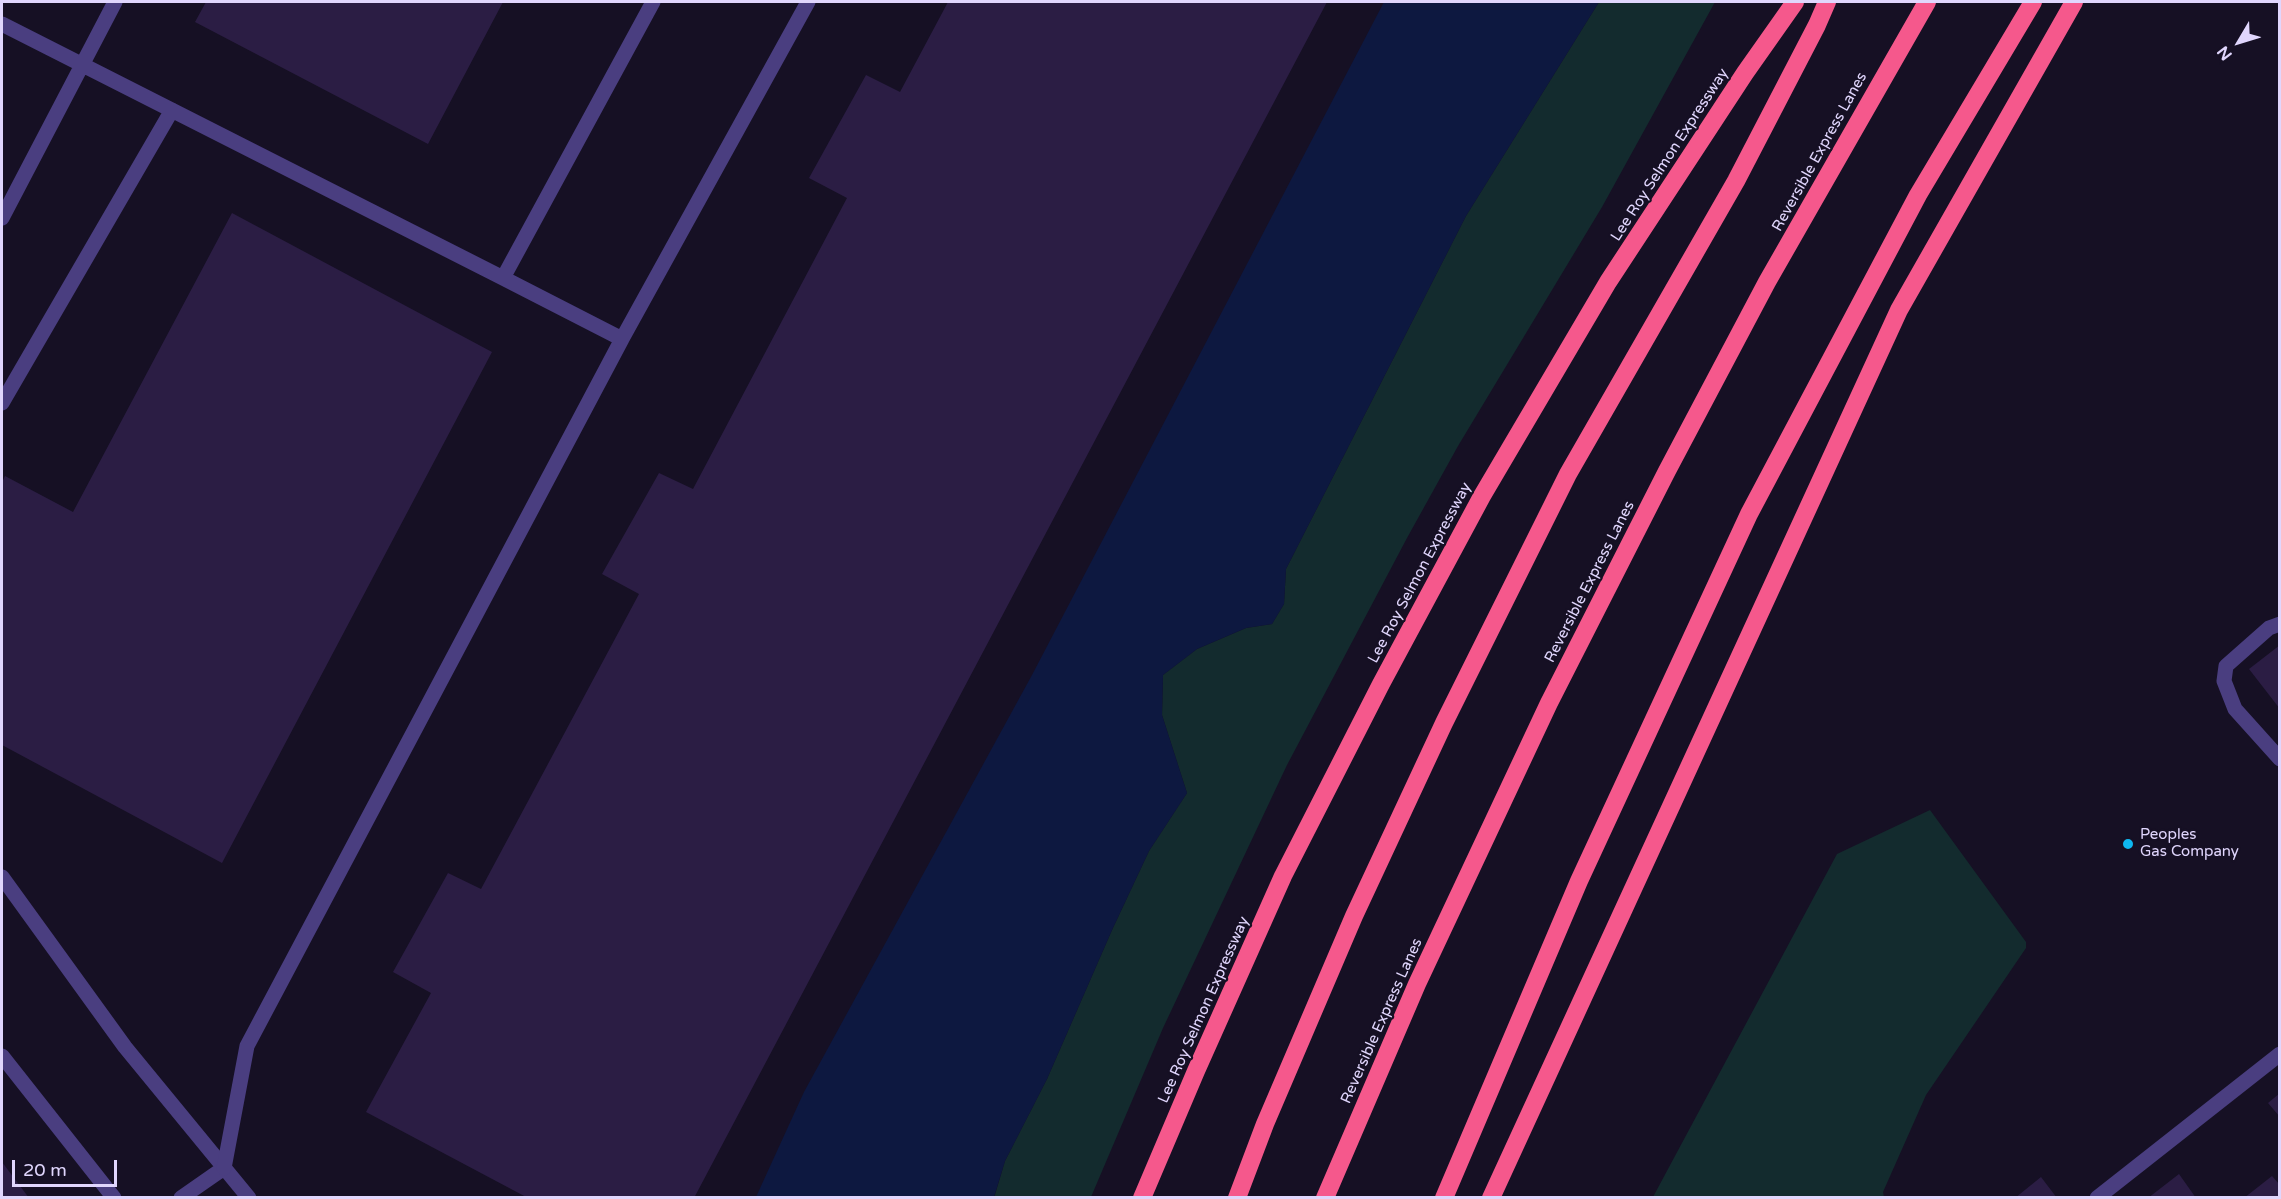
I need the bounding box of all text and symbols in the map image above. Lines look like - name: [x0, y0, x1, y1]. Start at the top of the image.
- north arrow: [2209, 12, 2269, 72]
- text: N: [2213, 42, 2237, 64]
- street label: Lee Roy Selmon Expressway: [1607, 65, 1733, 245]
- street label: Reversible Express Lanes: [1769, 69, 1871, 235]
- street label: Lee Roy Selmon Expressway: [1365, 480, 1475, 666]
- street label: Reversible Express Lanes: [1541, 498, 1639, 666]
- place label: Peoples Gas Company: [2140, 826, 2239, 861]
- marker: Peoples Gas Company: [2121, 837, 2135, 851]
- street label: Lee Roy Selmon Expressway: [1155, 914, 1253, 1106]
- street label: Reversible Express Lanes: [1337, 936, 1427, 1106]
- scale bar: [15, 1148, 120, 1186]
- text: 20 m: [23, 1159, 67, 1181]

